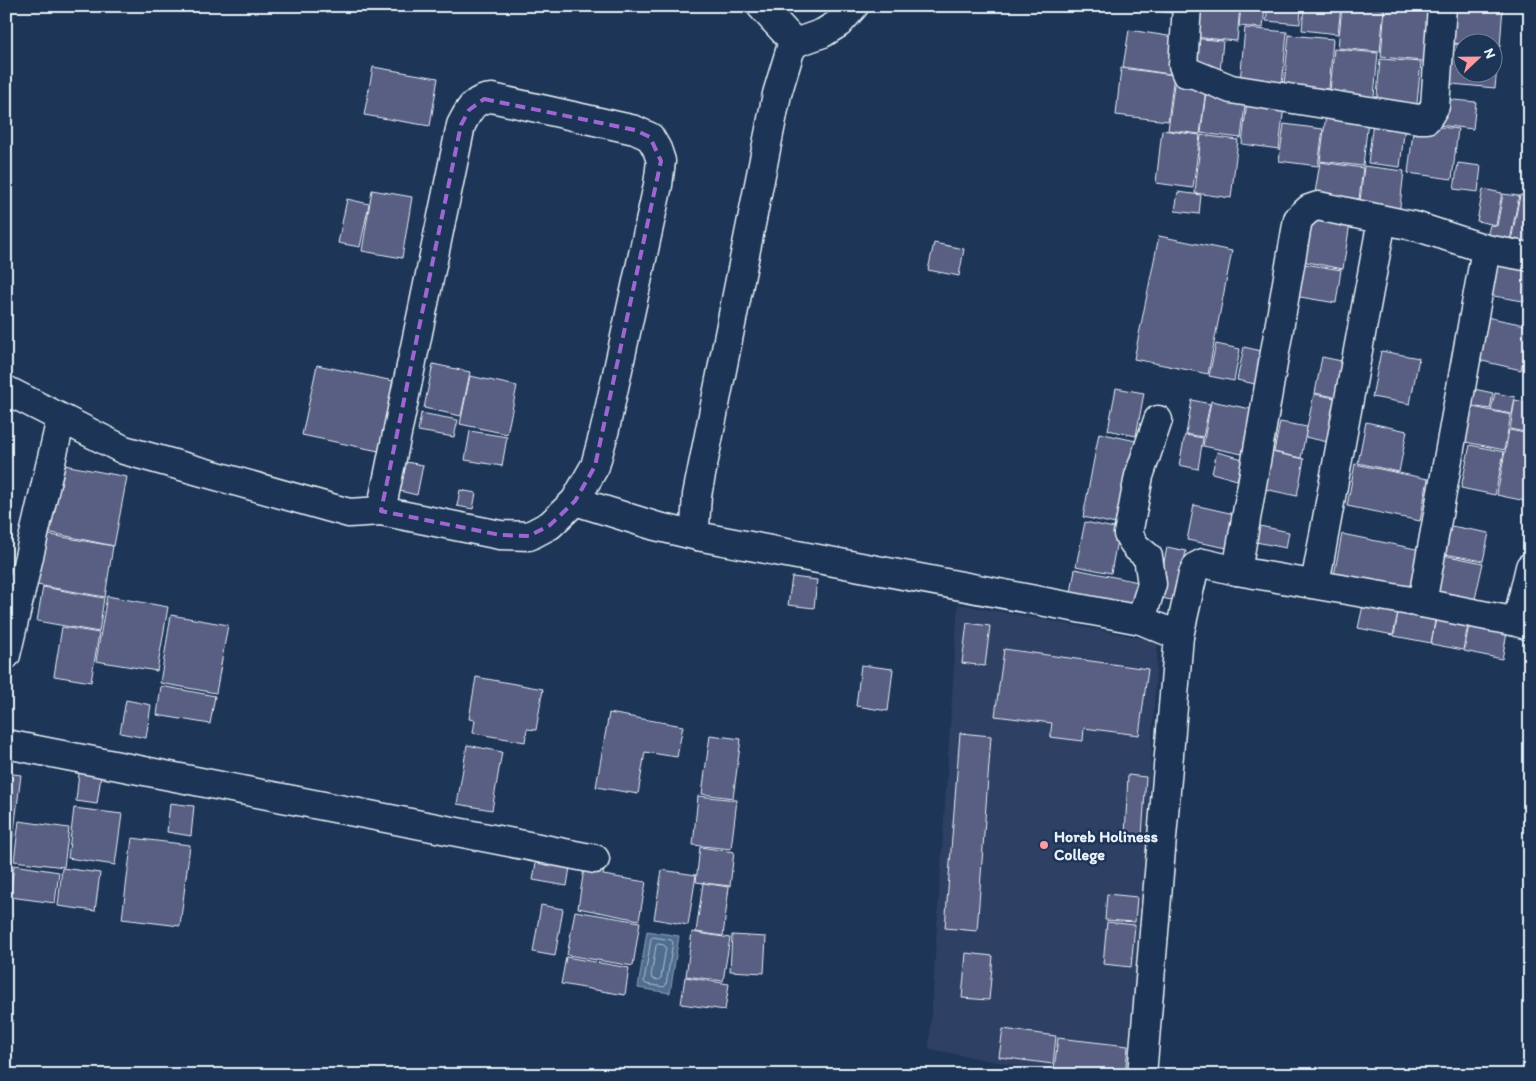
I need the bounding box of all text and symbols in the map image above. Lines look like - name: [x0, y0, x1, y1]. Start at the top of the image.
- north arrow: [1454, 32, 1504, 82]
- text: N: [1480, 46, 1499, 61]
- place label: Horeb Holiness College: [1054, 827, 1158, 865]
- marker: Horeb Holiness College: [1038, 839, 1050, 851]

